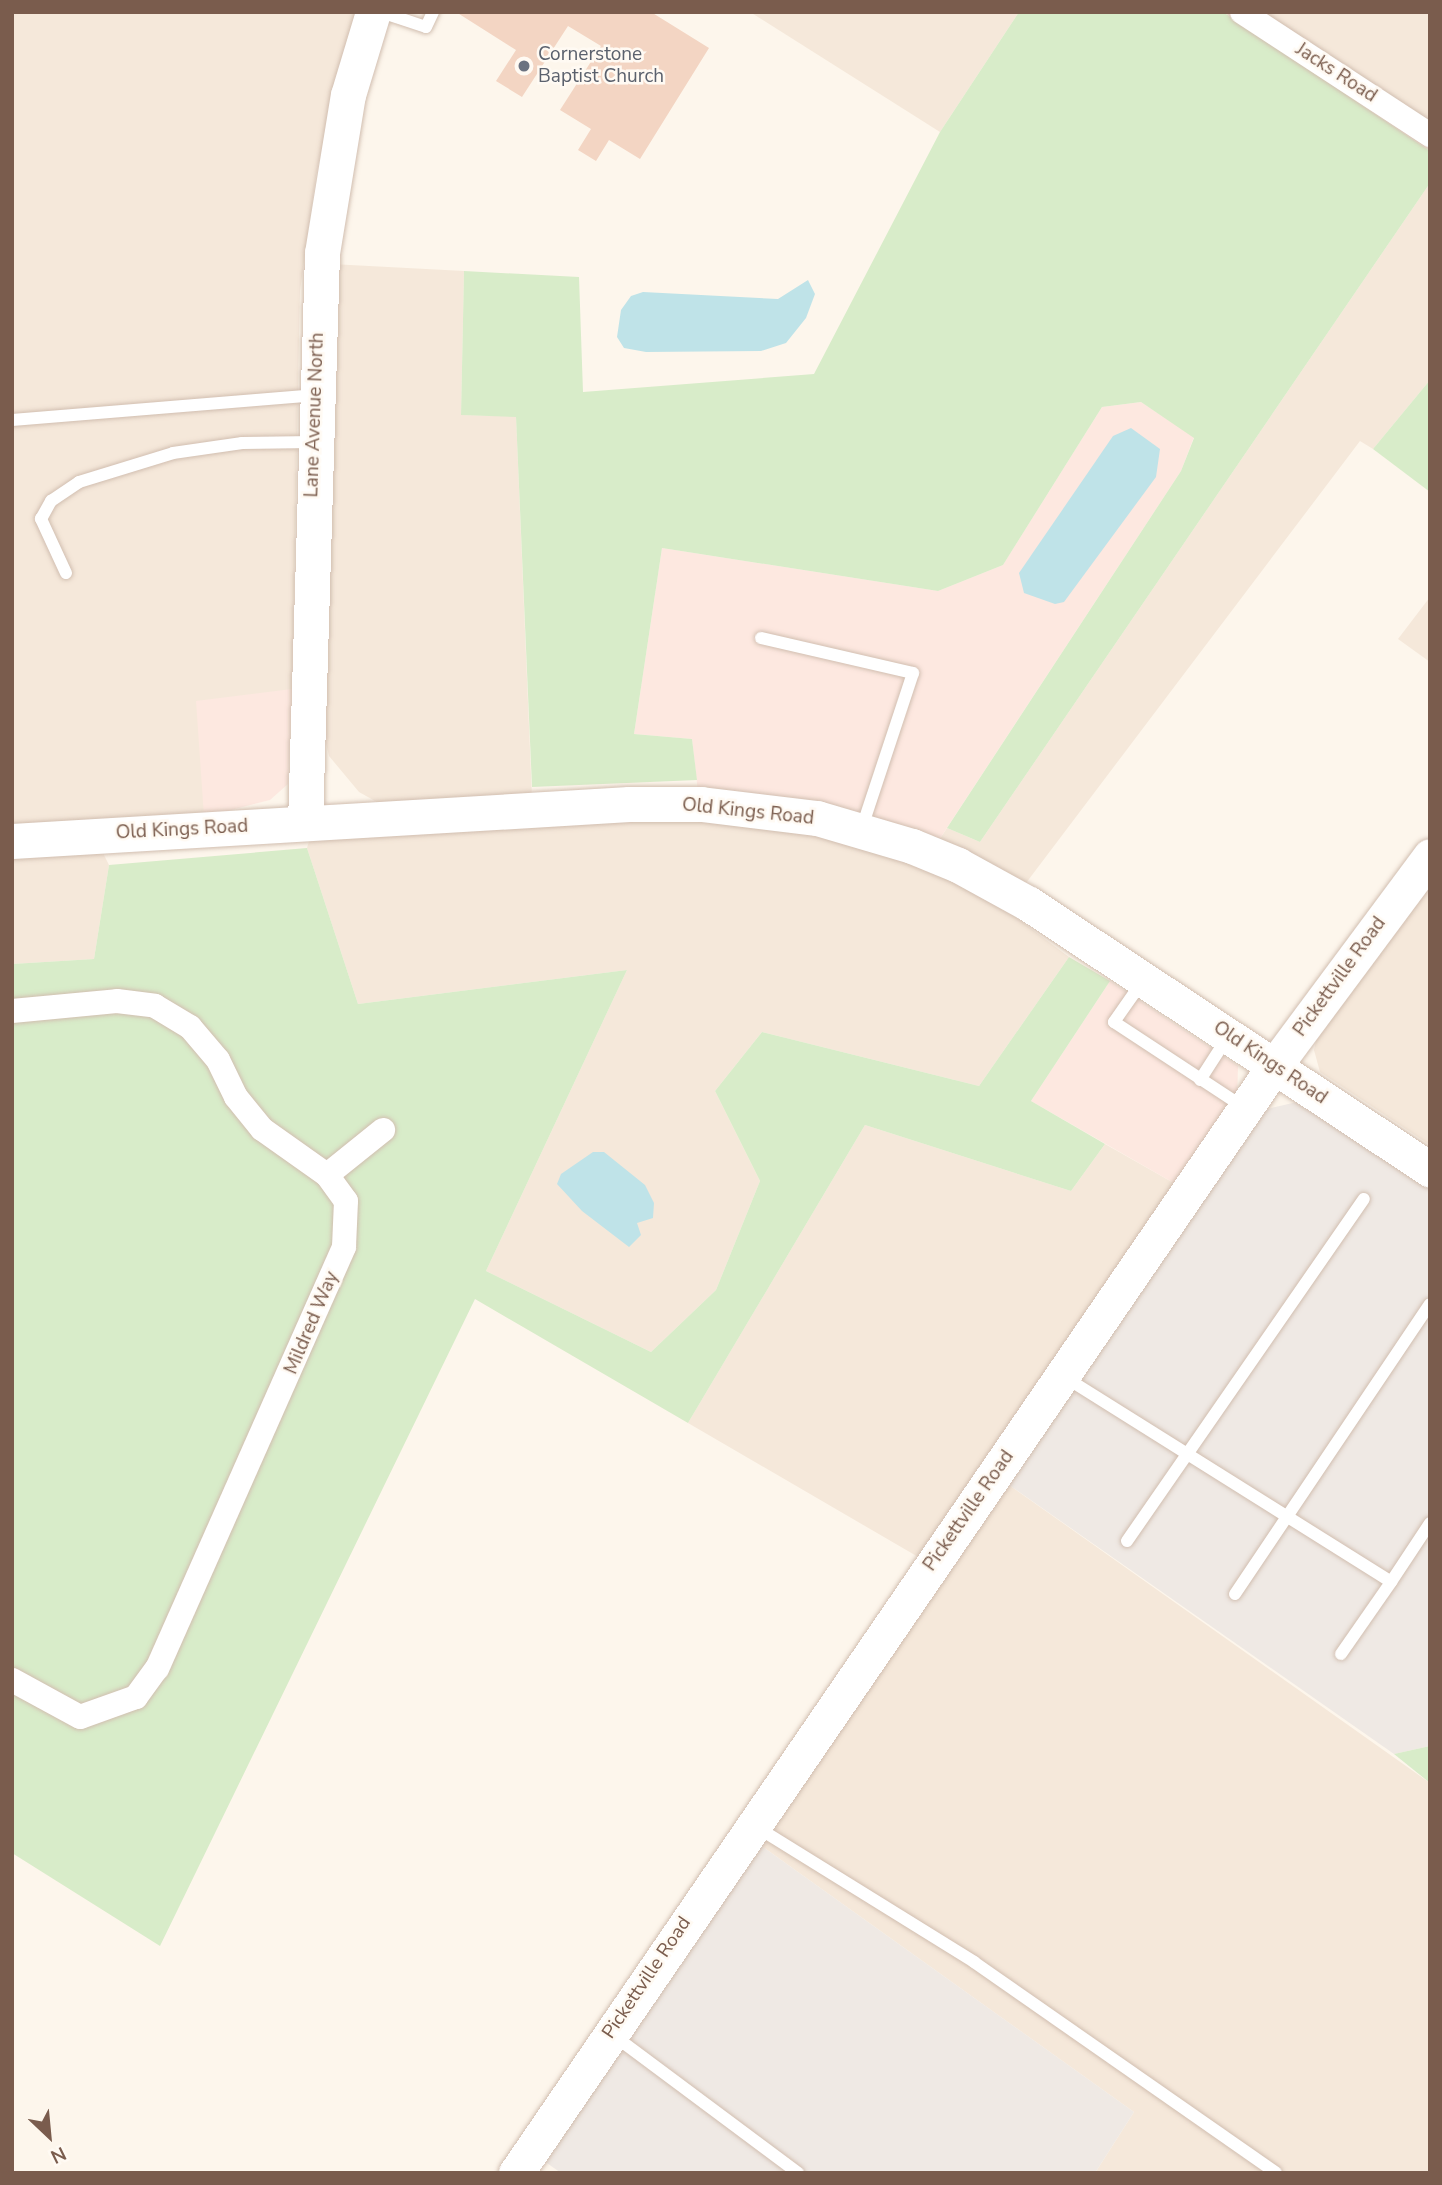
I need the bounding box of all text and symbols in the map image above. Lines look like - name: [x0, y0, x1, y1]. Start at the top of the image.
- street label: Jacks Road: [1291, 38, 1381, 108]
- place label: Cornerstone Baptist Church: [538, 44, 664, 88]
- marker: Cornerstone Baptist Church: [516, 58, 532, 74]
- street label: Lane Avenue North: [301, 332, 329, 498]
- street label: Old Kings Road: [681, 794, 815, 830]
- street label: Old Kings Road: [115, 815, 249, 845]
- street label: Pickettville Road: [1289, 913, 1391, 1041]
- street label: Old Kings Road: [1209, 1017, 1331, 1109]
- street label: Mildred Way: [280, 1268, 344, 1378]
- street label: Pickettville Road: [919, 1446, 1019, 1576]
- street label: Pickettville Road: [598, 1913, 696, 2043]
- north arrow: [14, 2101, 84, 2171]
- text: N: [46, 2140, 70, 2170]

